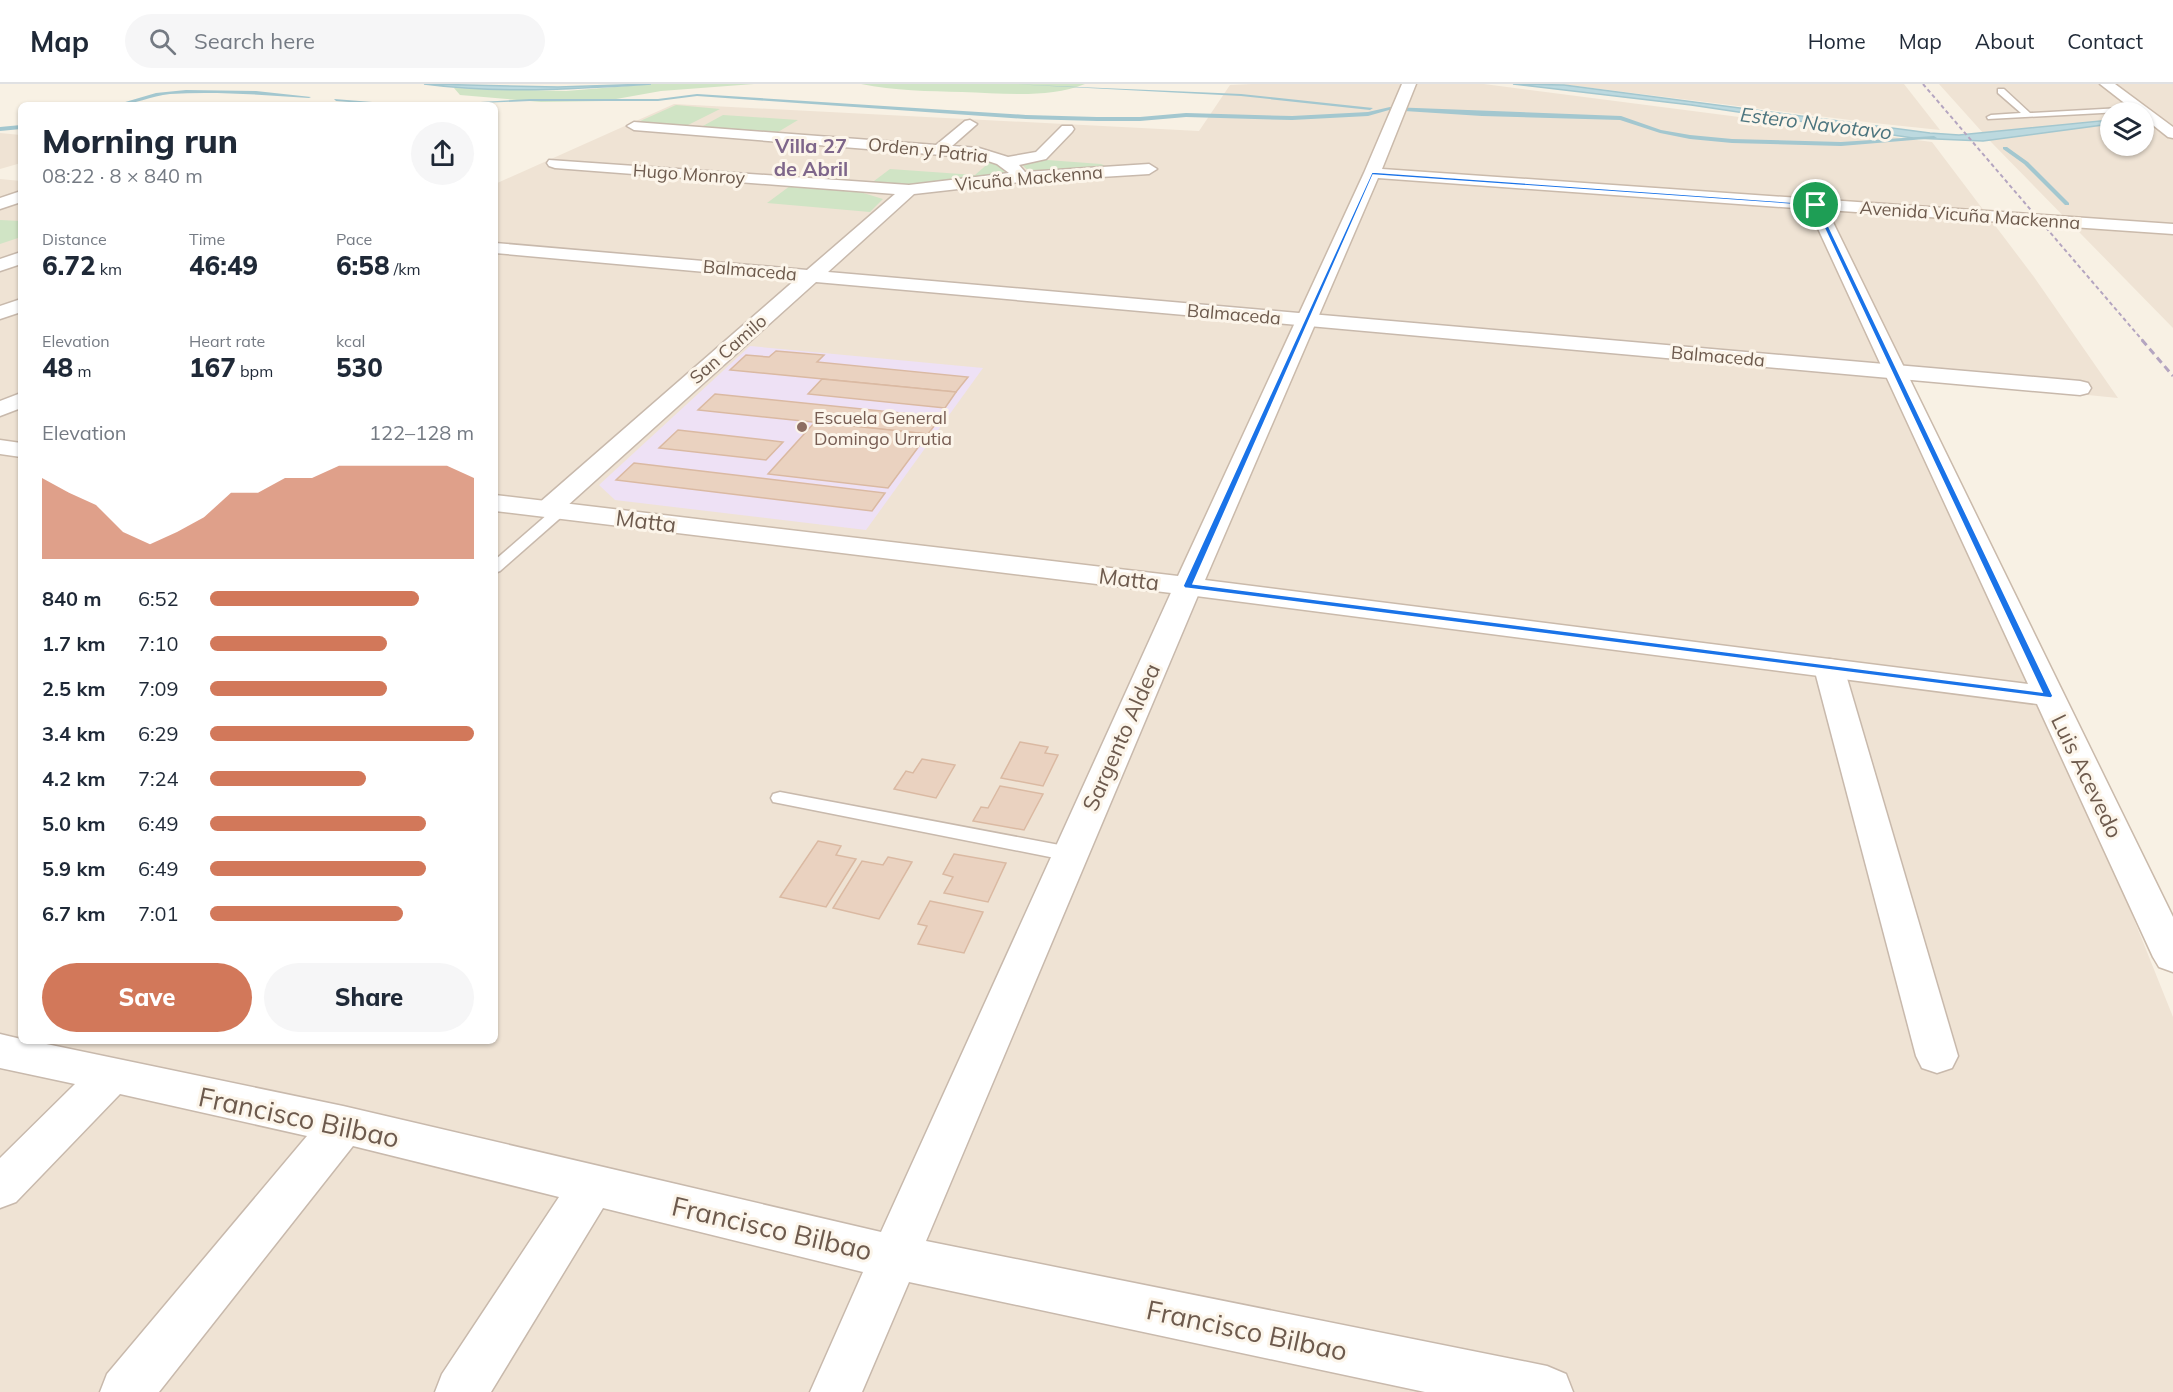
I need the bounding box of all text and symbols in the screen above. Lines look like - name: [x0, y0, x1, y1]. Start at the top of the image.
- search box: [125, 14, 545, 68]
- text: Map: [30, 24, 89, 59]
- icon: search: [146, 25, 179, 58]
- text: Search here: [194, 27, 315, 55]
- text: Home: [1808, 28, 1866, 54]
- text: Map: [1899, 28, 1942, 54]
- text: About: [1975, 28, 2034, 54]
- text: Contact: [2067, 28, 2143, 54]
- water label: Estero Navotavo: [1739, 101, 1893, 145]
- map controls: [2100, 102, 2154, 156]
- button: layers: [2100, 102, 2154, 156]
- text: Morning run: [42, 120, 238, 161]
- button: share: [411, 122, 474, 185]
- street label: Orden y Patria: [867, 132, 989, 168]
- district label: Villa 27 de Abril: [774, 133, 848, 181]
- street label: Hugo Monroy: [632, 159, 746, 189]
- street label: Vicuña Mackenna: [954, 160, 1104, 196]
- text: 08:22 · 8 × 840 m: [42, 163, 203, 188]
- pin: [1790, 179, 1841, 230]
- icon: arrive: [1799, 188, 1832, 221]
- street label: Avenida Vicuña Mackenna: [1859, 196, 2081, 234]
- text: Distance: [42, 229, 107, 249]
- text: Time: [189, 229, 225, 249]
- text: Pace: [336, 229, 372, 249]
- text: 6.72: [42, 249, 96, 282]
- text: 46:49: [189, 249, 258, 282]
- text: 6:58: [336, 249, 390, 282]
- street label: Balmaceda: [702, 254, 798, 286]
- text: km: [96, 259, 122, 279]
- text: /km: [390, 259, 421, 279]
- street label: Balmaceda: [1186, 298, 1282, 330]
- street label: San Camilo: [685, 309, 771, 389]
- text: Elevation: [42, 331, 110, 351]
- text: Heart rate: [189, 331, 265, 351]
- text: kcal: [336, 331, 365, 351]
- street label: Balmaceda: [1670, 340, 1766, 372]
- text: 48: [42, 351, 73, 384]
- text: 167: [189, 351, 236, 384]
- text: 530: [336, 351, 383, 384]
- text: m: [73, 361, 91, 381]
- text: bpm: [236, 361, 273, 381]
- place label: Escuela General Domingo Urrutia: [814, 406, 952, 450]
- text: Elevation: [42, 420, 127, 445]
- text: 122–128 m: [369, 420, 474, 445]
- marker: Escuela General Domingo Urrutia: [795, 420, 809, 434]
- street label: Matta: [614, 503, 678, 539]
- street label: Matta: [1097, 561, 1161, 597]
- text: 840 m: [42, 586, 101, 611]
- text: 6:52: [138, 586, 179, 611]
- text: 1.7 km: [42, 631, 105, 656]
- text: 7:10: [138, 631, 179, 656]
- street label: Sargento Aldea: [1076, 659, 1166, 815]
- text: 2.5 km: [42, 676, 105, 701]
- text: 7:09: [138, 676, 179, 701]
- street label: Luis Acevedo: [2045, 710, 2129, 842]
- text: 3.4 km: [42, 721, 105, 746]
- text: 6:29: [138, 721, 179, 746]
- text: 4.2 km: [42, 766, 105, 791]
- text: 7:24: [138, 766, 179, 791]
- text: 5.0 km: [42, 811, 105, 836]
- text: 6:49: [138, 811, 179, 836]
- text: 5.9 km: [42, 856, 105, 881]
- text: 6:49: [138, 856, 179, 881]
- text: 6.7 km: [42, 901, 105, 926]
- text: 7:01: [138, 901, 179, 926]
- button: Save: [42, 963, 252, 1032]
- button: Share: [264, 963, 474, 1032]
- street label: Francisco Bilbao: [196, 1079, 402, 1155]
- street label: Francisco Bilbao: [669, 1188, 875, 1268]
- street label: Francisco Bilbao: [1144, 1292, 1350, 1368]

